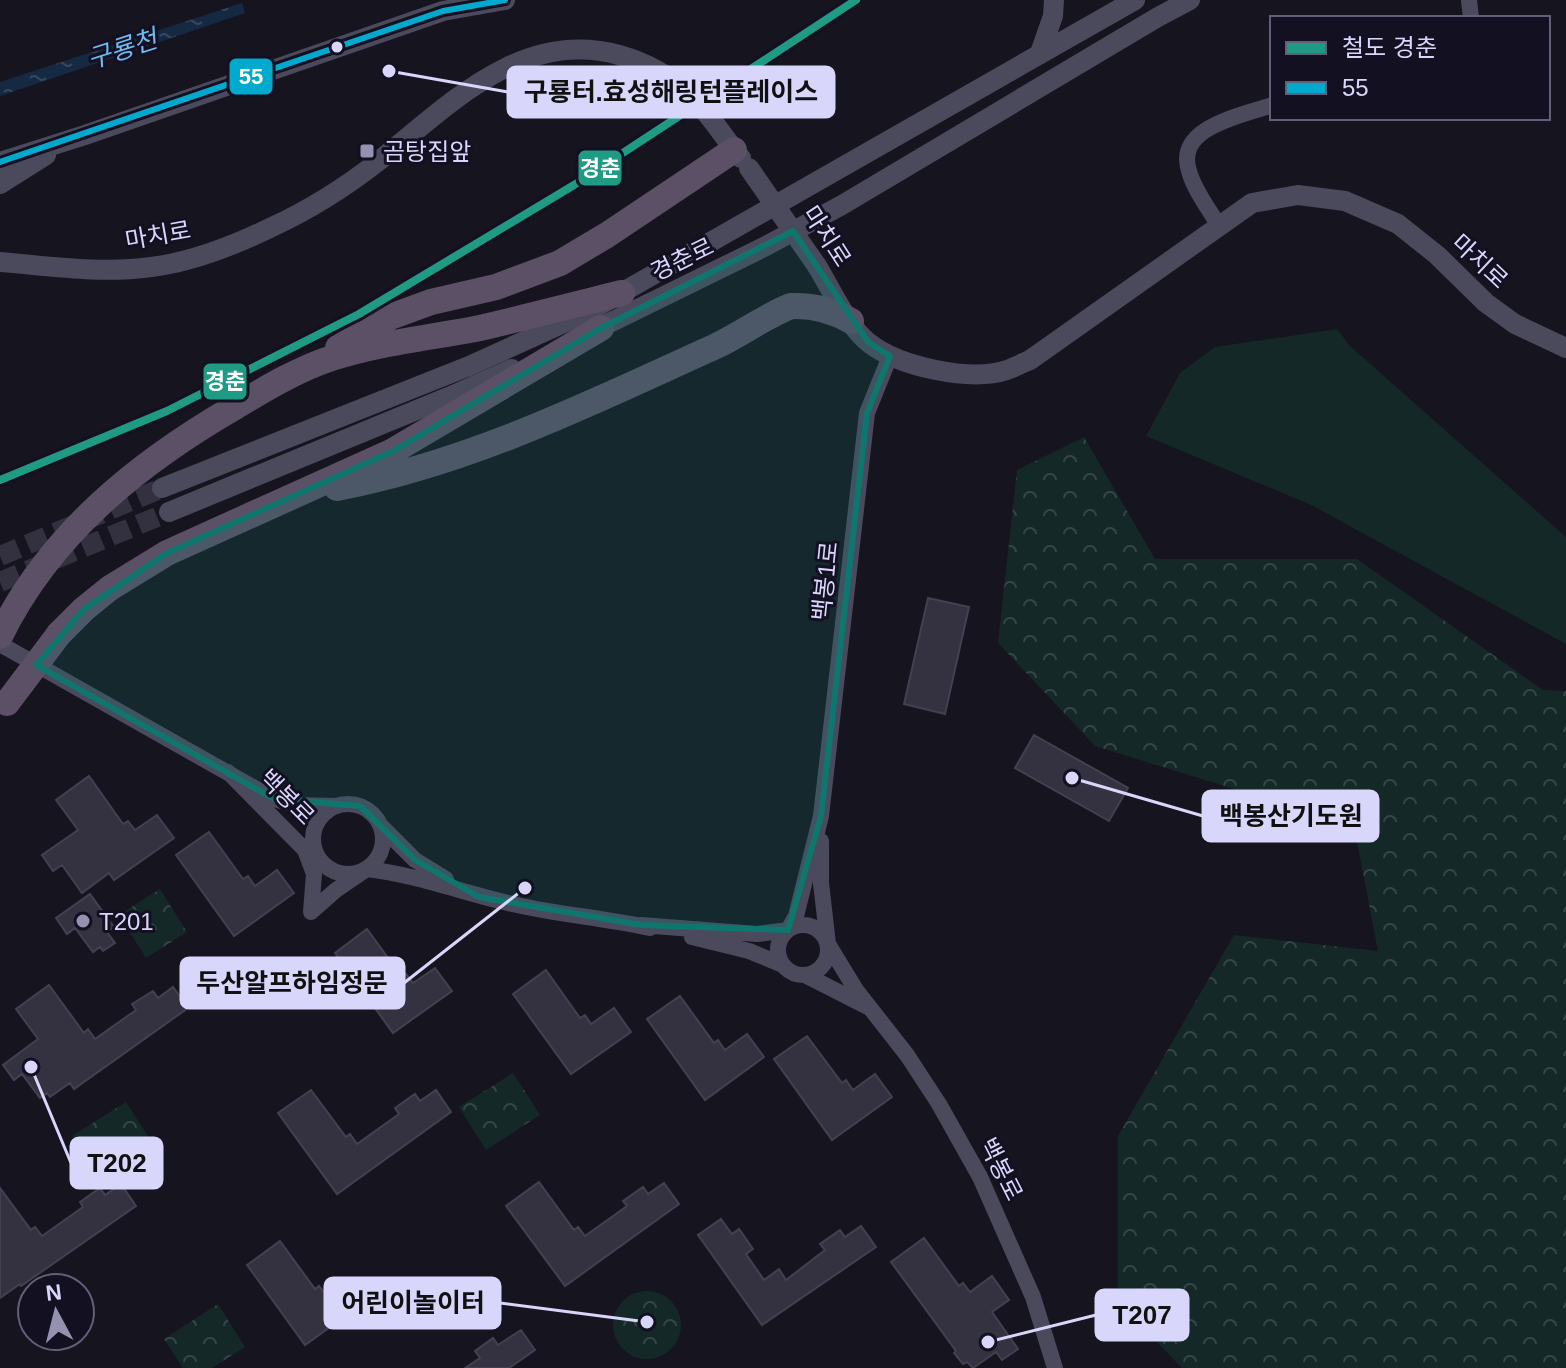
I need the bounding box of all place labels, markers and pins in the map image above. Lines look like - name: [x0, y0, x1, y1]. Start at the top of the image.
- unlabelled marker: [329, 39, 345, 55]
- callout: 구룡터.효성해링턴플레이스: [508, 67, 834, 117]
- place label: 곰탕집앞: [383, 138, 471, 165]
- marker: 곰탕집앞: [358, 142, 376, 160]
- callout: 백봉산기도원: [1203, 791, 1378, 841]
- place label: T201: [99, 908, 154, 935]
- marker: T201: [74, 912, 92, 930]
- callout: 두산알프하임정문: [181, 958, 404, 1008]
- callout: T202: [71, 1138, 162, 1188]
- callout: 어린이놀이터: [325, 1278, 500, 1328]
- callout: T207: [1096, 1290, 1188, 1340]

